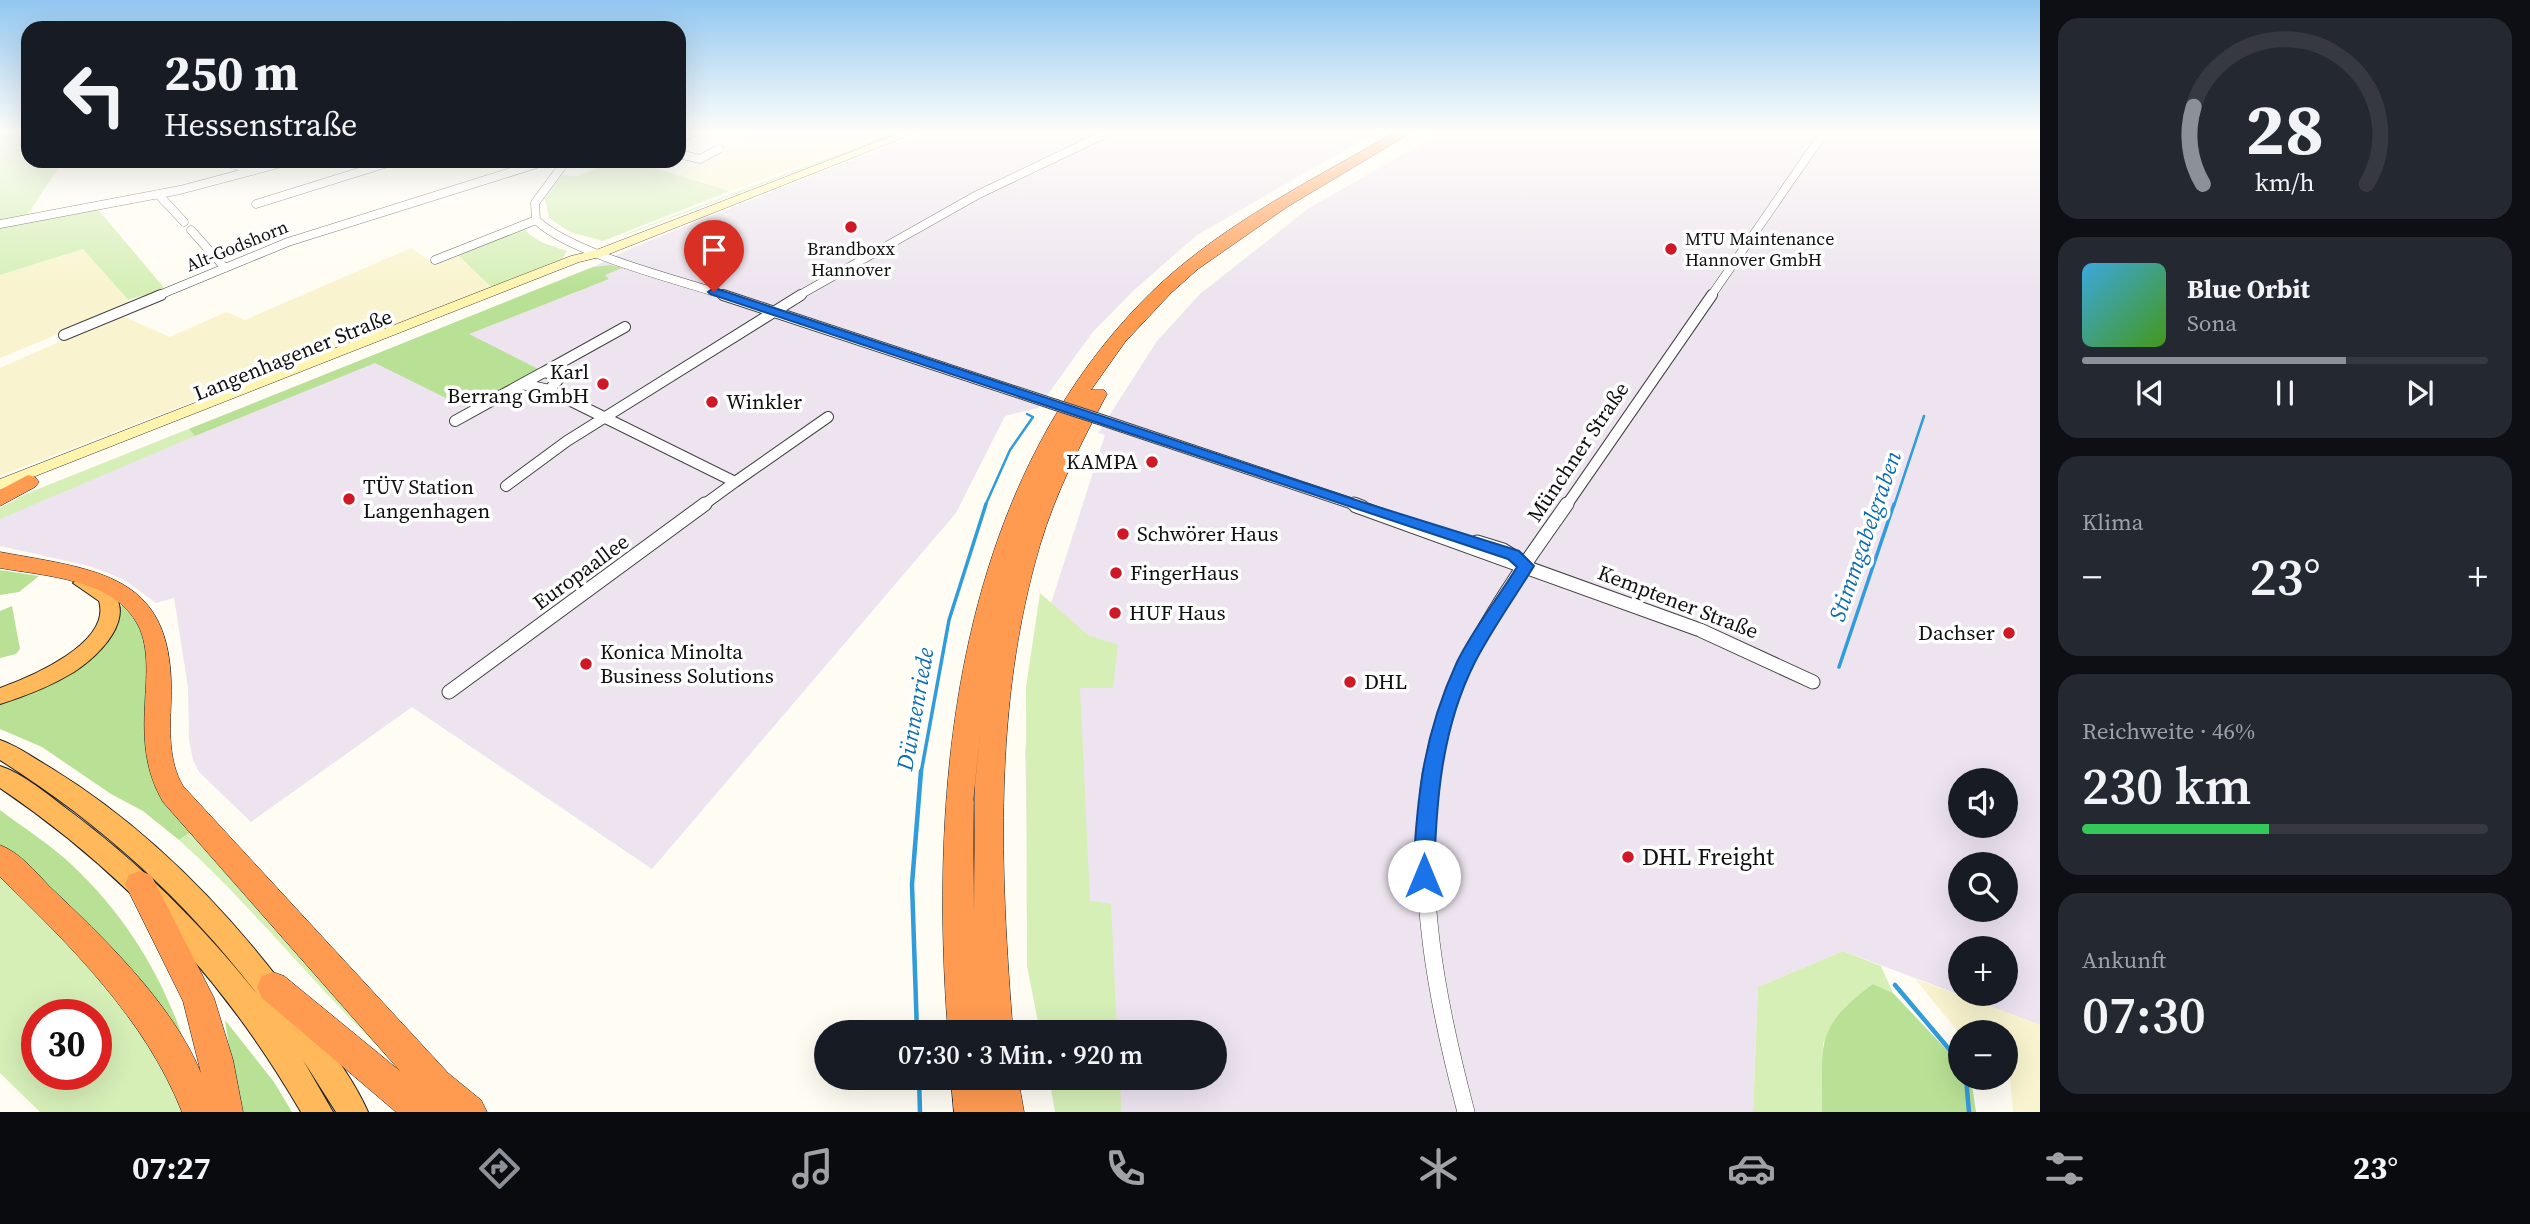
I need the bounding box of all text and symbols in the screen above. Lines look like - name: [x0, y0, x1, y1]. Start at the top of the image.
- text: 250 m: [164, 39, 299, 106]
- icon: left: [49, 49, 140, 140]
- text: 28: [2246, 80, 2324, 179]
- text: Hessenstraße: [164, 103, 357, 147]
- text: km/h: [2255, 165, 2315, 199]
- street label: Alt-Godshorn: [182, 214, 292, 277]
- marker: Brandboxx Hannover: [843, 219, 859, 235]
- pin: [684, 220, 744, 292]
- place label: MTU Maintenance Hannover GmbH: [1685, 226, 1834, 272]
- icon: arrive: [695, 231, 733, 269]
- place label: Brandboxx Hannover: [807, 236, 895, 282]
- marker: MTU Maintenance Hannover GmbH: [1663, 241, 1679, 257]
- text: Blue Orbit: [2187, 271, 2310, 307]
- street label: Langenhagener Straße: [189, 301, 396, 408]
- text: Sona: [2187, 307, 2237, 339]
- place label: Karl Berrang GmbH: [447, 357, 589, 410]
- icon: previous: [2131, 374, 2169, 412]
- icon: pause: [2266, 374, 2304, 412]
- icon: next: [2401, 374, 2439, 412]
- marker: Karl Berrang GmbH: [595, 376, 611, 392]
- street label: Münchner Straße: [1520, 376, 1635, 527]
- place label: Winkler: [726, 387, 802, 416]
- marker: Winkler: [704, 394, 720, 410]
- place label: KAMPA: [1066, 447, 1138, 476]
- water label: Stimmgabelgraben: [1821, 447, 1909, 625]
- marker: KAMPA: [1144, 454, 1160, 470]
- place label: TÜV Station Langenhagen: [363, 472, 490, 525]
- marker: TÜV Station Langenhagen: [341, 491, 357, 507]
- text: Klima: [2082, 506, 2143, 538]
- place label: Schwörer Haus: [1137, 519, 1278, 548]
- marker: Schwörer Haus: [1115, 526, 1131, 542]
- street label: Europaallee: [527, 527, 635, 616]
- text: 23°: [2249, 541, 2321, 612]
- text: −: [2082, 551, 2102, 603]
- text: +: [2468, 551, 2488, 603]
- place label: FingerHaus: [1130, 558, 1239, 587]
- street label: Kemptener Straße: [1594, 558, 1763, 645]
- marker: FingerHaus: [1108, 565, 1124, 581]
- place label: HUF Haus: [1129, 598, 1226, 627]
- marker: HUF Haus: [1107, 605, 1123, 621]
- place label: Dachser: [1918, 618, 1995, 647]
- marker: Dachser: [2001, 625, 2017, 641]
- place label: Konica Minolta Business Solutions: [600, 637, 774, 690]
- water label: Dünnenriede: [888, 644, 942, 774]
- marker: Konica Minolta Business Solutions: [578, 656, 594, 672]
- place label: DHL: [1364, 667, 1407, 696]
- marker: DHL: [1342, 674, 1358, 690]
- text: Reichweite · 46%: [2082, 715, 2255, 747]
- text: 230 km: [2082, 750, 2251, 821]
- map controls: [1948, 768, 2018, 1090]
- button: sound: [1948, 768, 2018, 838]
- position arrow: [1387, 839, 1461, 913]
- place label: DHL Freight: [1642, 840, 1774, 873]
- marker: DHL Freight: [1620, 849, 1636, 865]
- button: search: [1948, 852, 2018, 922]
- button: +: [1948, 936, 2018, 1006]
- text: Ankunft: [2082, 944, 2166, 976]
- text: 07:30: [2082, 979, 2206, 1050]
- speed limit sign: 30: [21, 999, 112, 1090]
- button: −: [1948, 1020, 2018, 1090]
- text: 07:30 · 3 Min. · 920 m: [898, 1037, 1143, 1073]
- icon: directions: [475, 1144, 524, 1193]
- icon: music: [788, 1144, 837, 1193]
- icon: phone: [1101, 1144, 1150, 1193]
- icon: climate: [1414, 1144, 1463, 1193]
- icon: car: [1727, 1144, 1776, 1193]
- icon: filters: [2040, 1144, 2089, 1193]
- text: 07:27: [132, 1146, 211, 1190]
- text: 23°: [2353, 1146, 2398, 1190]

